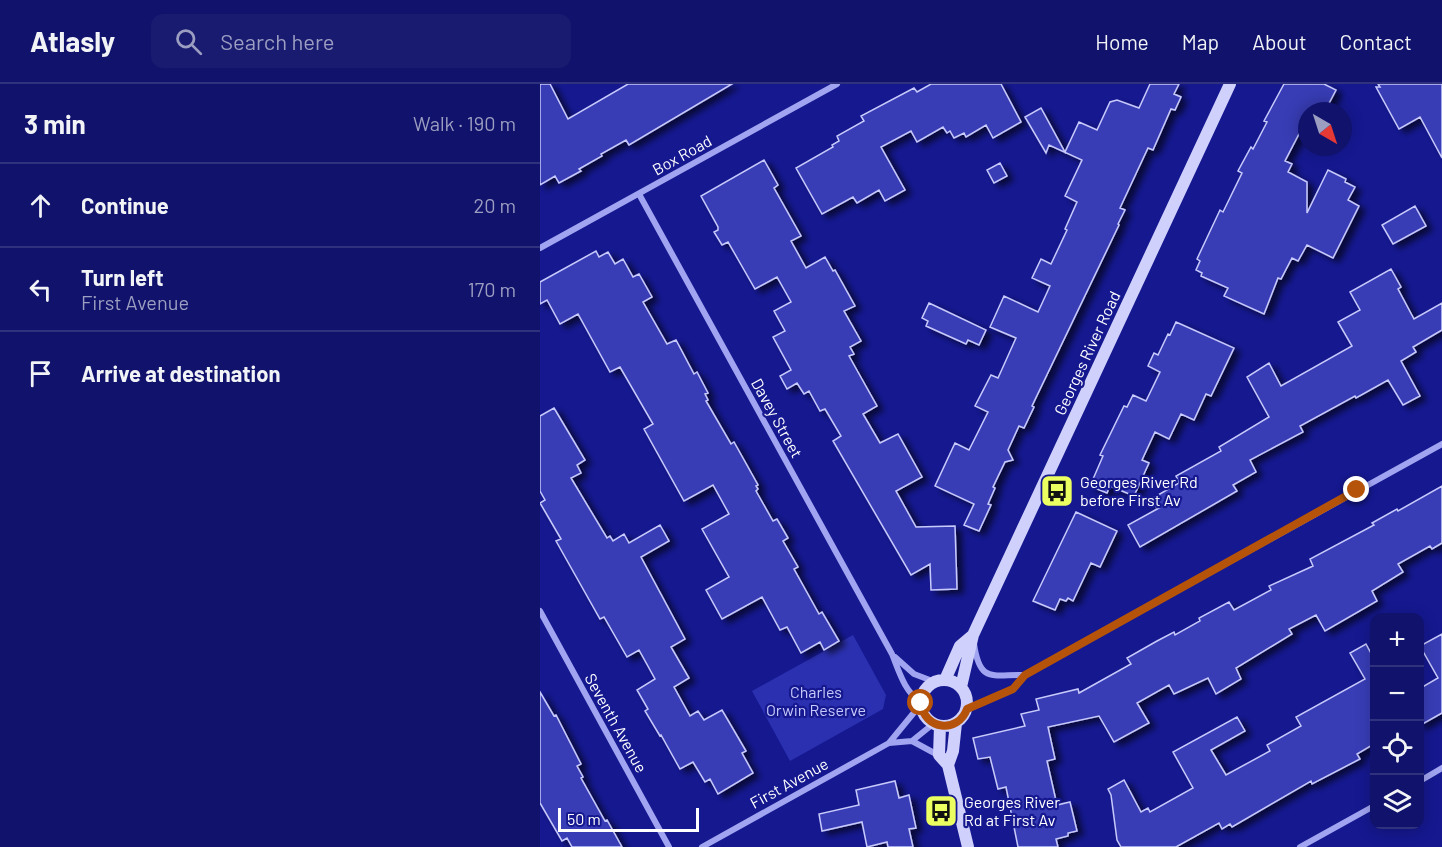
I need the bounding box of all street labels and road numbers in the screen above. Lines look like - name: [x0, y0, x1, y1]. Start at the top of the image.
- street label: Box Road: [649, 131, 715, 179]
- street label: Georges River Road: [1049, 288, 1124, 418]
- street label: Davey Street: [748, 375, 807, 461]
- street label: Seventh Avenue: [581, 670, 652, 776]
- street label: First Avenue: [746, 753, 831, 812]

